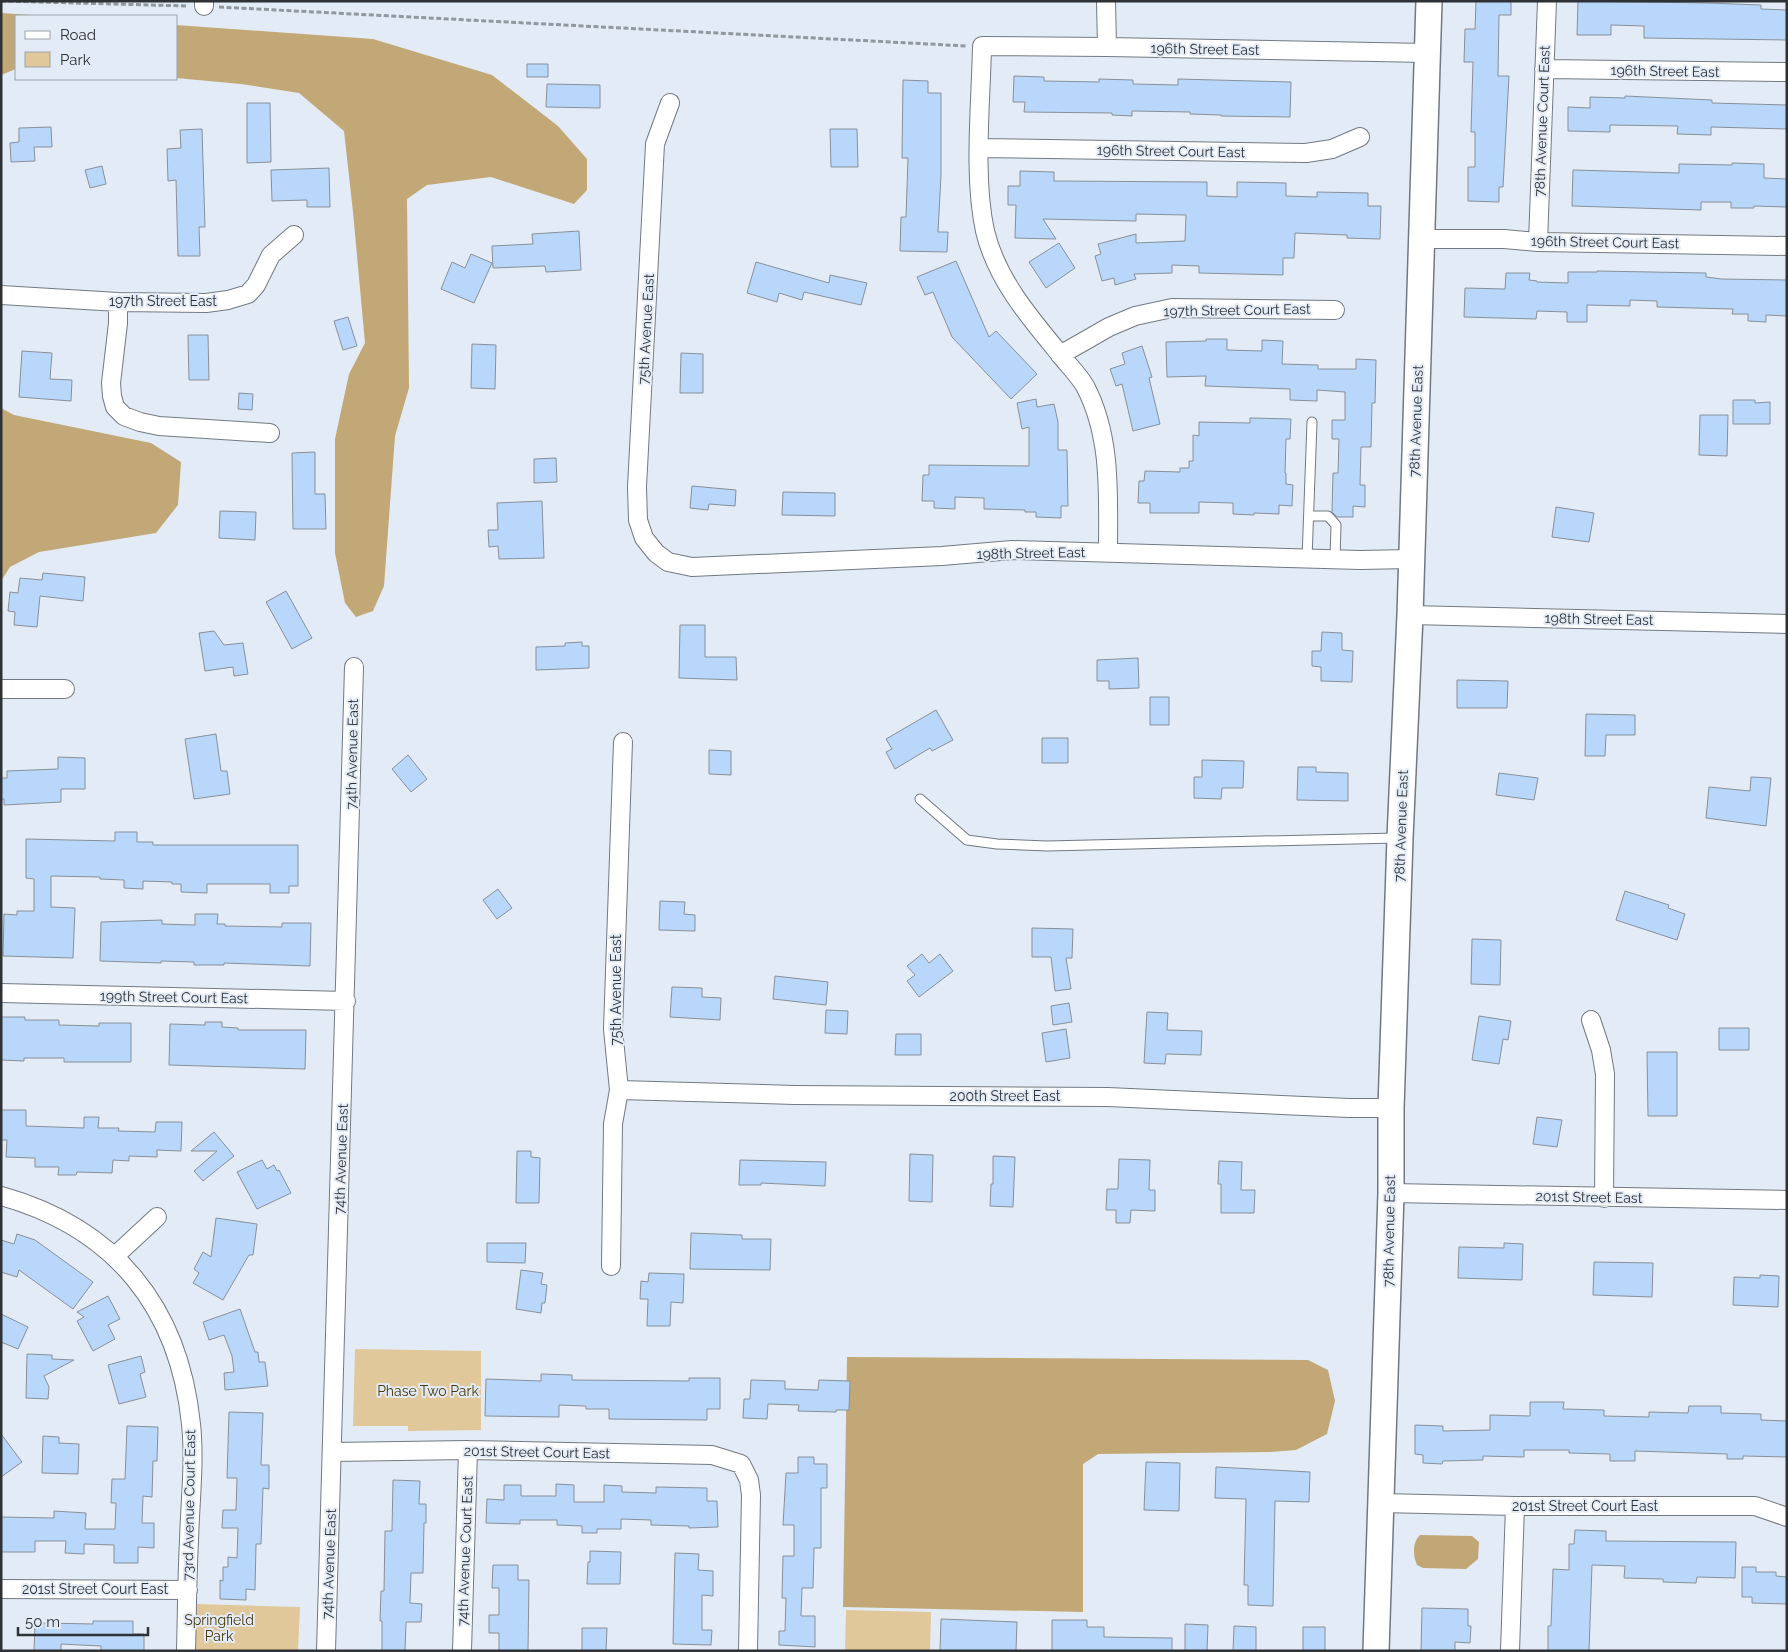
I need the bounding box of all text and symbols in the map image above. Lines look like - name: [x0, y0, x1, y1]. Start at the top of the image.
- legend: [15, 15, 178, 80]
- text: Road: [60, 26, 96, 44]
- street label: 196th Street East: [1150, 40, 1260, 58]
- street label: 78th Avenue Court East: [1531, 45, 1553, 197]
- text: Park: [60, 51, 91, 69]
- street label: 196th Street East: [1610, 62, 1720, 80]
- street label: 196th Street Court East: [1097, 142, 1246, 160]
- street label: 196th Street Court East: [1531, 233, 1680, 251]
- street label: 75th Avenue East: [635, 273, 657, 385]
- street label: 197th Street East: [109, 293, 217, 309]
- street label: 197th Street Court East: [1163, 301, 1311, 319]
- street label: 78th Avenue East: [1406, 364, 1426, 477]
- street label: 198th Street East: [976, 544, 1086, 562]
- street label: 198th Street East: [1544, 610, 1654, 628]
- street label: 74th Avenue East: [343, 698, 361, 809]
- street label: 78th Avenue East: [1391, 769, 1411, 882]
- street label: 75th Avenue East: [608, 934, 624, 1046]
- street label: 199th Street Court East: [100, 988, 249, 1006]
- street label: 200th Street East: [950, 1088, 1061, 1104]
- street label: 74th Avenue East: [331, 1103, 351, 1215]
- street label: 78th Avenue East: [1380, 1175, 1398, 1287]
- street label: 201st Street East: [1535, 1188, 1643, 1206]
- park label: Phase Two Park: [377, 1383, 479, 1399]
- street label: 73rd Avenue Court East: [180, 1429, 198, 1581]
- street label: 201st Street Court East: [464, 1443, 611, 1461]
- street label: 74th Avenue Court East: [454, 1475, 476, 1626]
- street label: 201st Street Court East: [1512, 1498, 1658, 1514]
- street label: 74th Avenue East: [319, 1508, 339, 1620]
- street label: 201st Street Court East: [22, 1581, 168, 1597]
- scale bar: [18, 1604, 148, 1636]
- park label: Springfield Park: [184, 1612, 254, 1644]
- text: 50 m: [25, 1613, 60, 1631]

